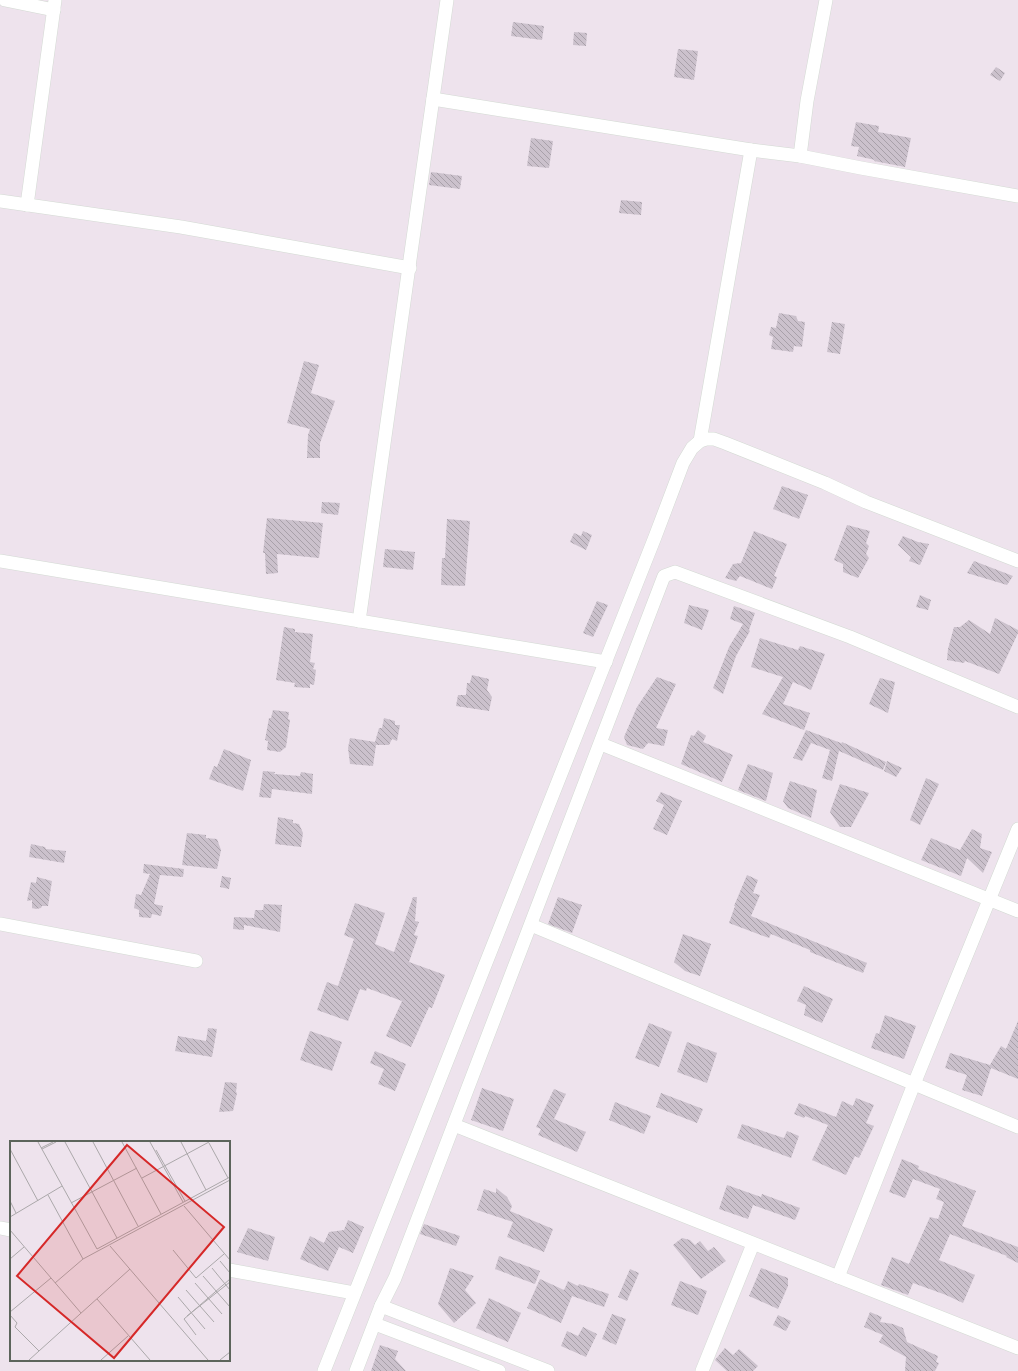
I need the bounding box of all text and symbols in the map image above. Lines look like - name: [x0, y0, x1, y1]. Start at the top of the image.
- inset map: [10, 1141, 230, 1361]

